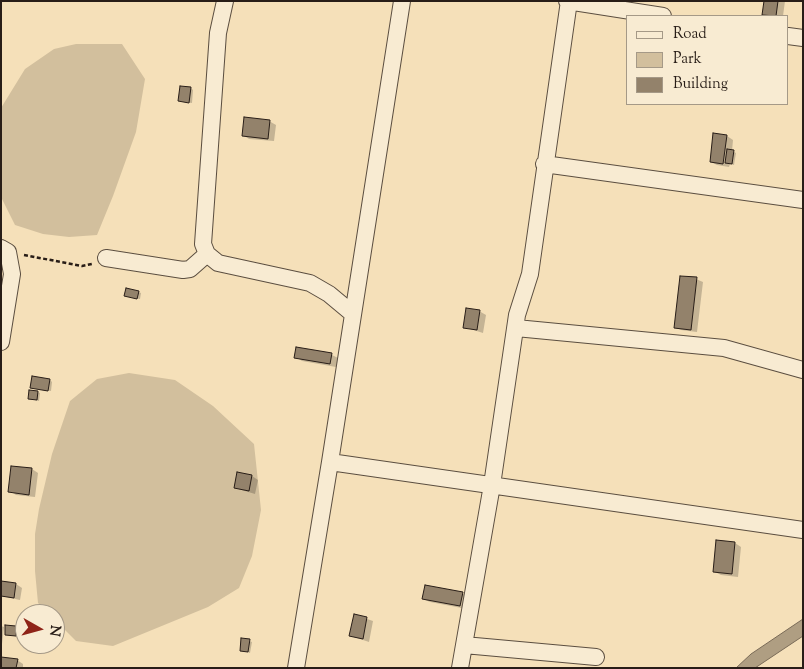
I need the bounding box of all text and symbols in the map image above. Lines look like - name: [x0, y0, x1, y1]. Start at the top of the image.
- legend: [626, 15, 789, 105]
- text: Road: [673, 24, 707, 45]
- text: Park: [673, 49, 702, 70]
- text: Building: [673, 74, 728, 95]
- north arrow: [15, 604, 65, 654]
- text: N: [43, 624, 65, 637]

